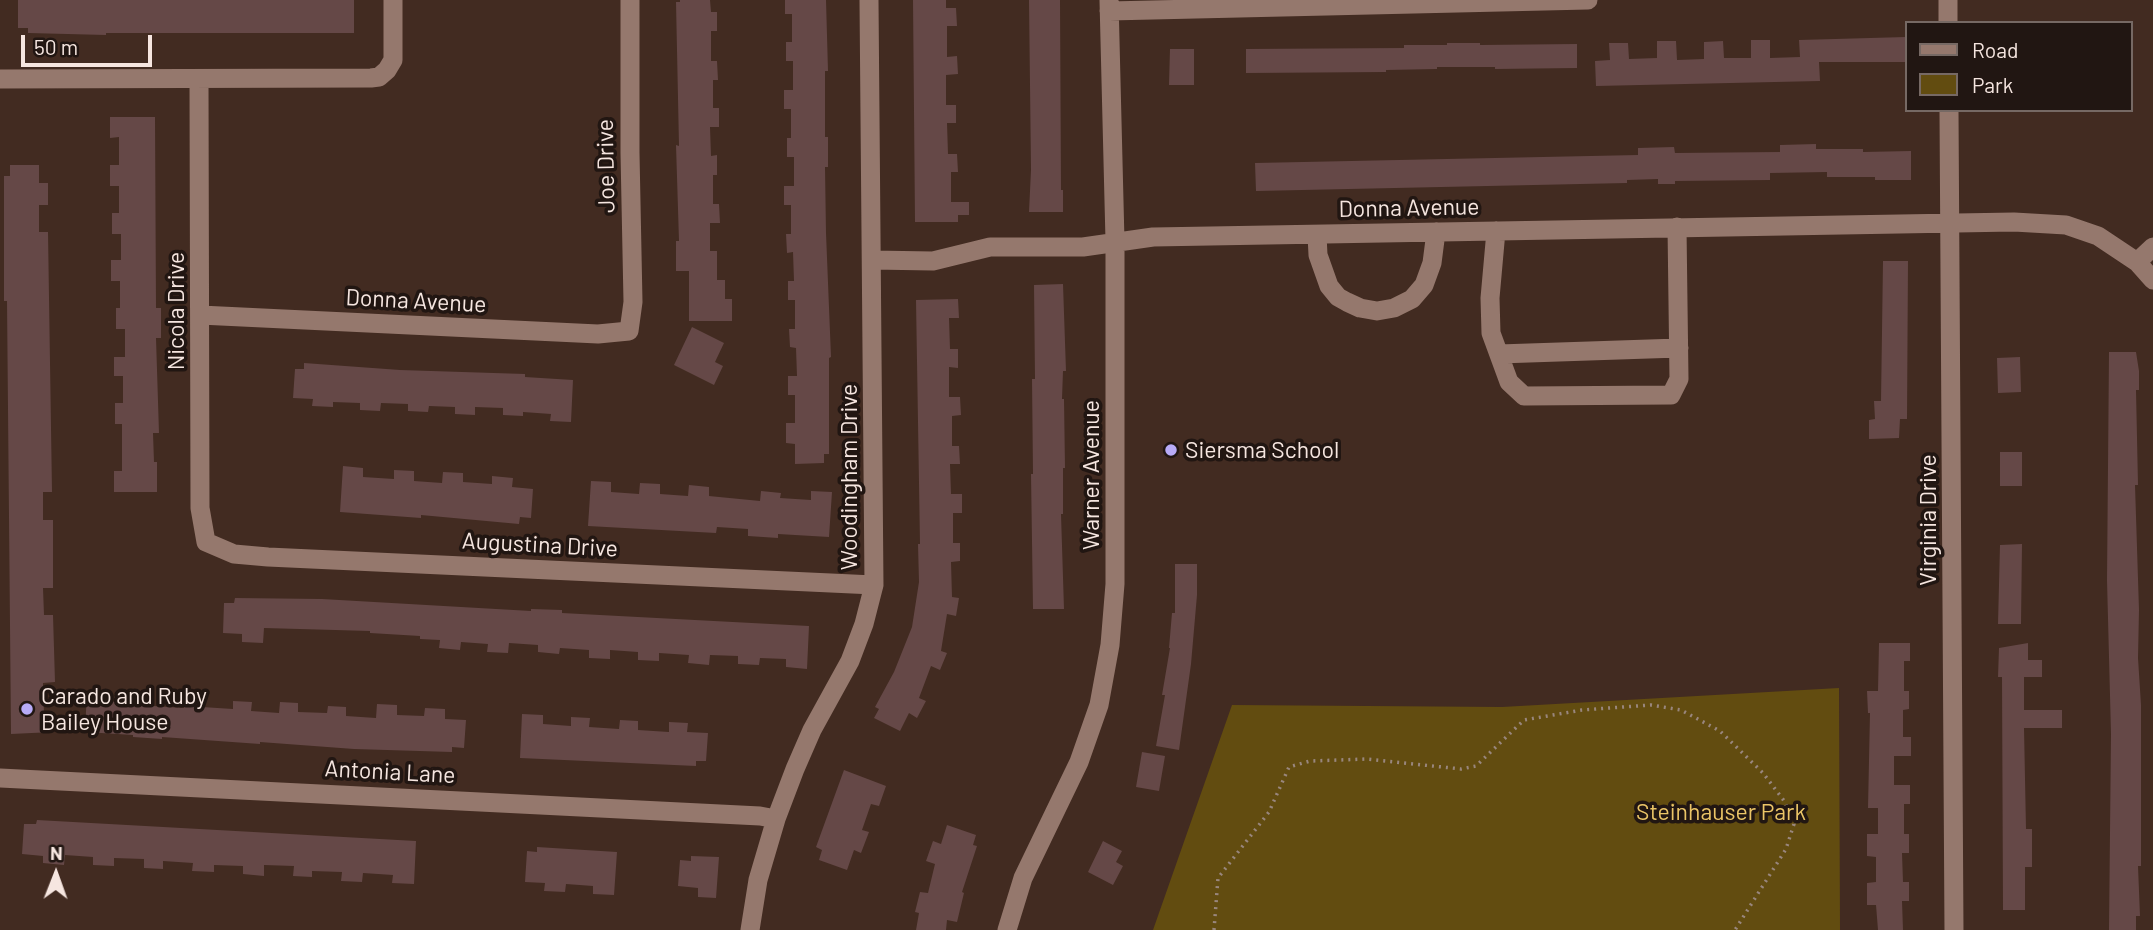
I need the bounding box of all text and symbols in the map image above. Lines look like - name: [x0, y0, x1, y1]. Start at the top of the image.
- scale bar: [24, 21, 156, 65]
- legend: [1904, 21, 2132, 112]
- text: 50 m: [34, 34, 78, 59]
- text: Road: [1972, 37, 2018, 62]
- text: Park: [1972, 72, 2013, 97]
- street label: Joe Drive: [591, 119, 621, 213]
- street label: Donna Avenue: [1338, 193, 1480, 223]
- street label: Nicola Drive: [162, 252, 190, 370]
- street label: Donna Avenue: [345, 284, 487, 318]
- street label: Woodingham Drive: [835, 384, 863, 570]
- street label: Warner Avenue: [1077, 400, 1105, 550]
- place label: Siersma School: [1185, 436, 1339, 464]
- marker: Siersma School: [1163, 442, 1179, 458]
- street label: Virginia Drive: [1914, 454, 1942, 586]
- street label: Augustina Drive: [461, 527, 619, 563]
- place label: Carado and Ruby Bailey House: [41, 682, 207, 736]
- marker: Carado and Ruby Bailey House: [19, 701, 35, 717]
- street label: Antonia Lane: [324, 755, 456, 789]
- park label: Steinhauser Park: [1636, 798, 1806, 826]
- north arrow: [21, 839, 91, 909]
- text: N: [50, 841, 63, 864]

